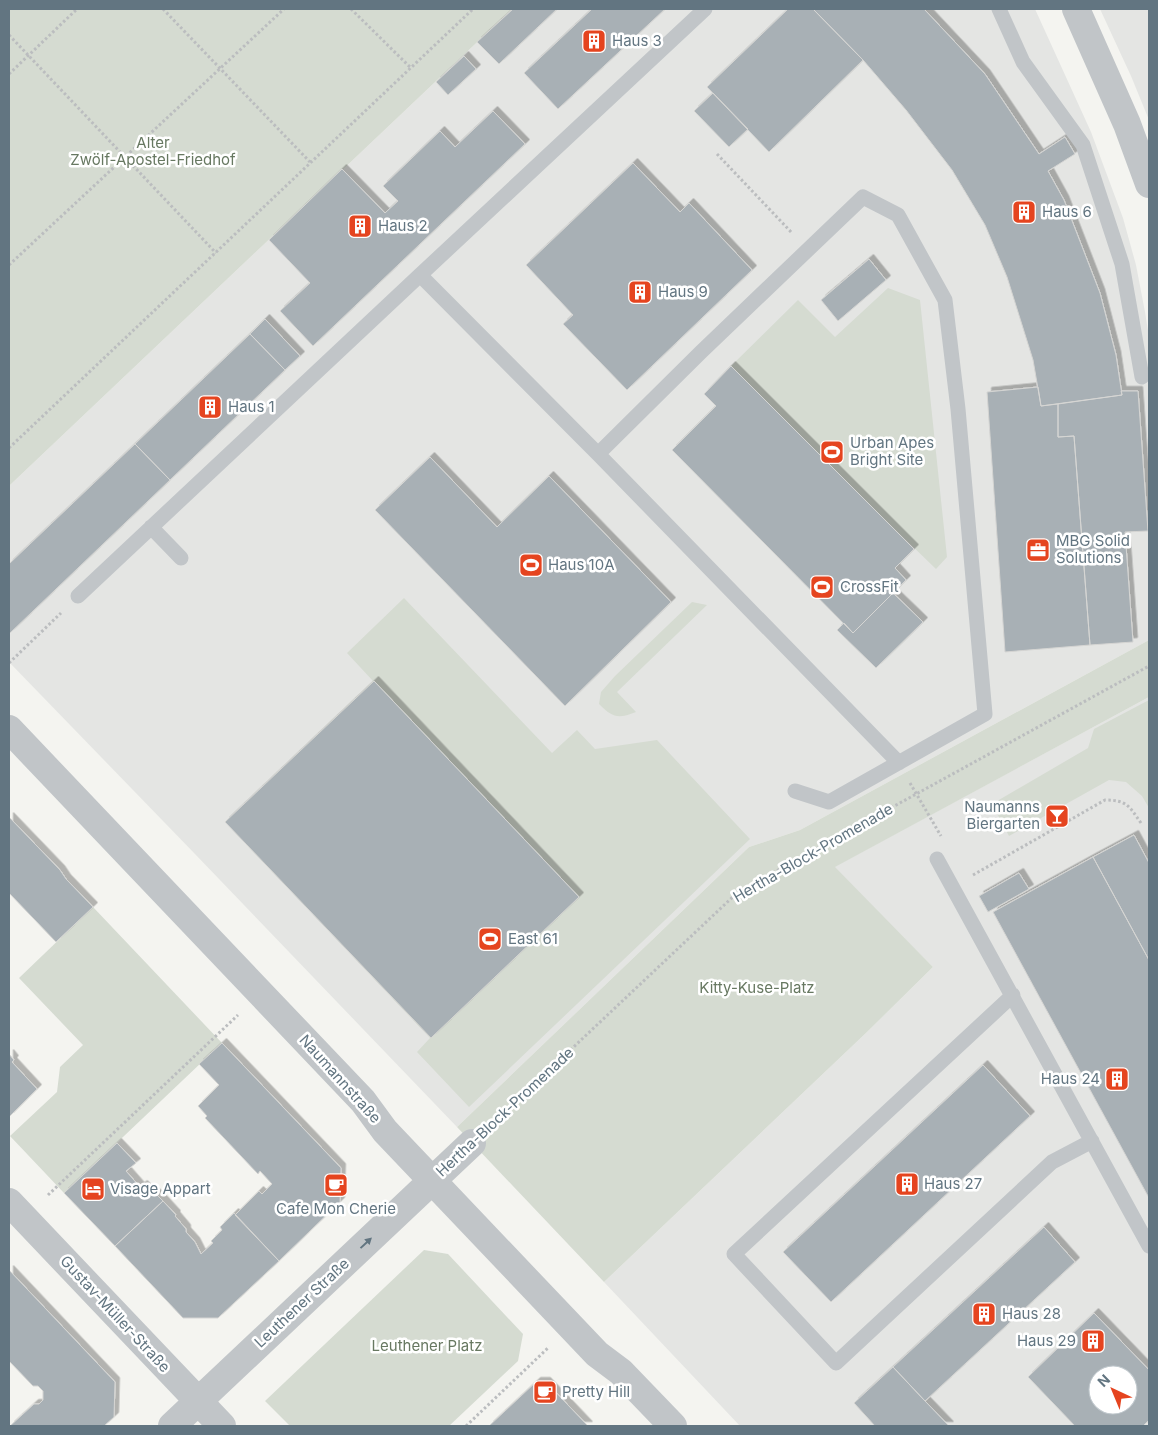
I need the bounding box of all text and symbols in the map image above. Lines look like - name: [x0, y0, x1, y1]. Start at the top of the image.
- building icon: Haus 3: [581, 28, 607, 54]
- place label: Haus 3: [612, 31, 662, 50]
- park label: Alter Zwölf-Apostel-Friedhof: [70, 133, 236, 169]
- building icon: Haus 6: [1011, 199, 1037, 225]
- place label: Haus 6: [1042, 202, 1092, 221]
- building icon: Haus 2: [347, 213, 373, 239]
- place label: Haus 2: [378, 216, 428, 235]
- building icon: Haus 9: [627, 279, 653, 305]
- place label: Haus 9: [658, 282, 708, 301]
- building icon: Haus 1: [197, 394, 223, 420]
- place label: Haus 1: [228, 397, 275, 416]
- place label: Urban Apes Bright Site: [850, 433, 934, 469]
- sports icon: Urban Apes Bright Site: [819, 439, 845, 465]
- place label: MBG Solid Solutions: [1056, 531, 1130, 567]
- office icon: MBG Solid Solutions: [1025, 537, 1051, 563]
- sports icon: Haus 10A: [518, 552, 544, 578]
- place label: Haus 10A: [548, 555, 615, 574]
- sports icon: CrossFit: [809, 574, 835, 600]
- place label: CrossFit: [840, 577, 899, 596]
- place label: Naumanns Biergarten: [964, 797, 1040, 833]
- street label: Hertha-Block-Promenade: [729, 799, 896, 906]
- bar icon: Naumanns Biergarten: [1044, 803, 1070, 829]
- sports icon: East 61: [477, 926, 503, 952]
- place label: East 61: [508, 929, 558, 948]
- park label: Kitty-Kuse-Platz: [699, 978, 815, 997]
- street label: Naumannstraße: [296, 1030, 385, 1127]
- street label: Hertha-Block-Promenade: [432, 1043, 577, 1180]
- building icon: Haus 24: [1104, 1066, 1130, 1092]
- place label: Haus 24: [1041, 1069, 1100, 1088]
- building icon: Haus 27: [894, 1171, 920, 1197]
- cafe icon: Cafe Mon Cherie: [323, 1172, 349, 1198]
- place label: Haus 27: [924, 1174, 982, 1193]
- hotel icon: Visage Appart: [80, 1176, 106, 1202]
- place label: Visage Appart: [110, 1179, 211, 1198]
- place label: Cafe Mon Cherie: [276, 1199, 396, 1218]
- one-way arrow: [360, 1237, 372, 1249]
- street label: Gustav-Müller-Straße: [56, 1251, 174, 1376]
- street label: Leuthener Straße: [250, 1254, 353, 1351]
- building icon: Haus 28: [971, 1301, 997, 1327]
- place label: Haus 28: [1002, 1304, 1061, 1323]
- building icon: Haus 29: [1080, 1328, 1106, 1354]
- place label: Haus 29: [1017, 1331, 1076, 1350]
- park label: Leuthener Platz: [372, 1336, 482, 1355]
- north arrow: [1088, 1365, 1138, 1415]
- text: N: [1094, 1370, 1113, 1390]
- cafe icon: Pretty Hill: [532, 1379, 558, 1405]
- place label: Pretty Hill: [562, 1382, 630, 1401]

